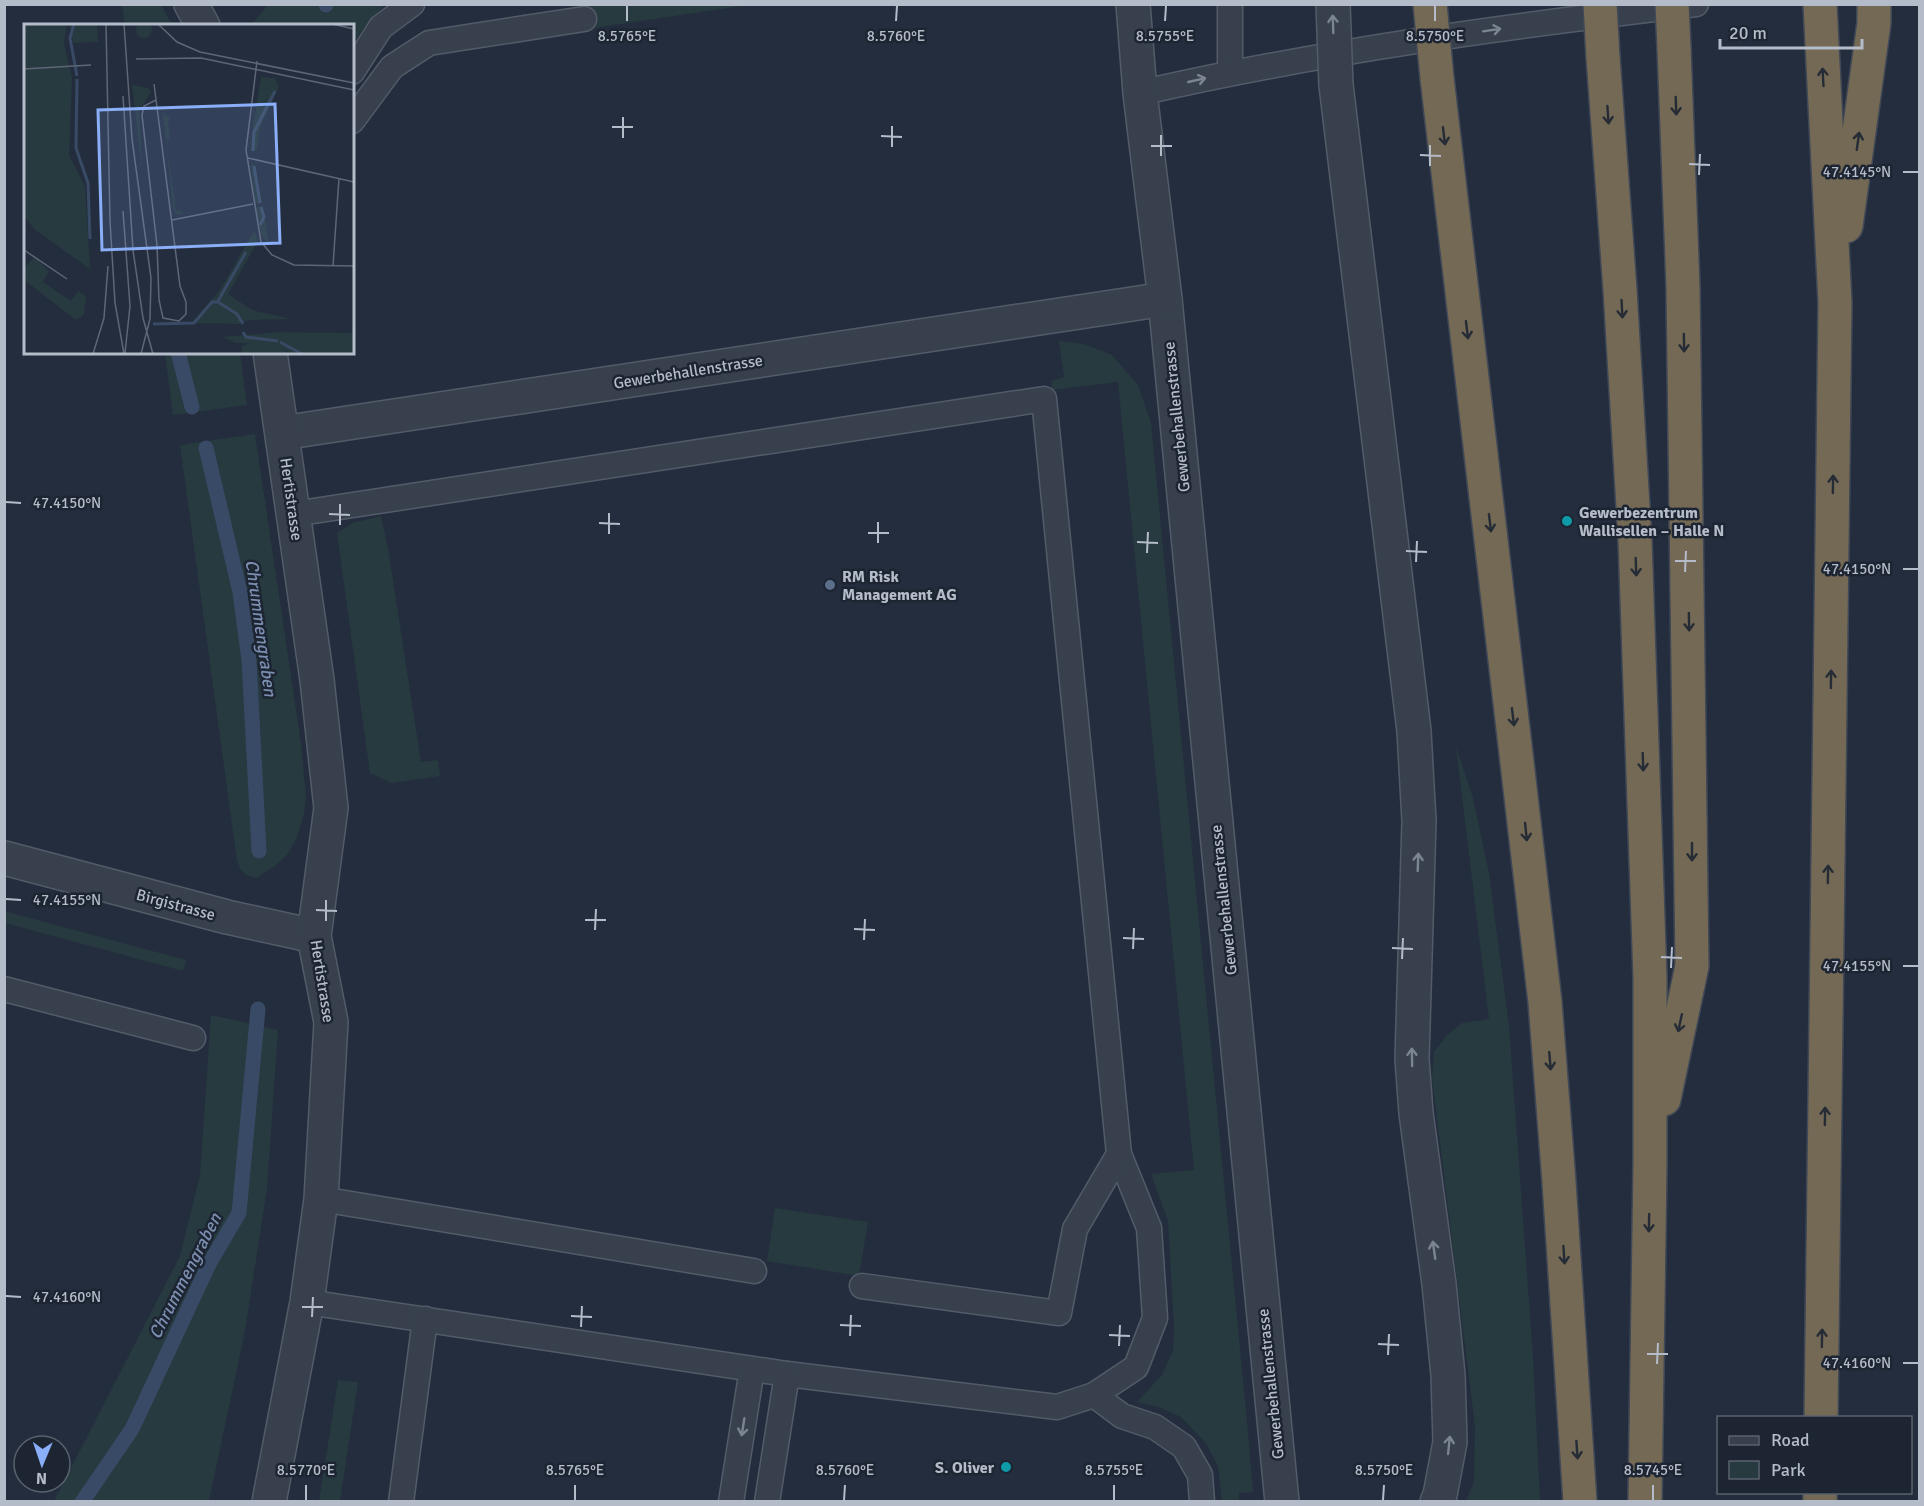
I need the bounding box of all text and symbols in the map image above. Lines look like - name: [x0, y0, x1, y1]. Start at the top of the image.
- scale bar: [1720, 12, 1862, 50]
- one-way arrow: [1327, 14, 1339, 34]
- text: 20 m: [1729, 22, 1767, 44]
- inset map: [24, 24, 354, 354]
- one-way arrow: [1482, 24, 1502, 35]
- text: 8.5765°E: [598, 27, 656, 45]
- text: 8.5760°E: [867, 27, 925, 45]
- text: 8.5755°E: [1136, 27, 1194, 45]
- text: 8.5750°E: [1406, 27, 1464, 45]
- one-way arrow: [1817, 67, 1828, 87]
- one-way arrow: [1187, 73, 1206, 85]
- one-way arrow: [1671, 96, 1682, 116]
- one-way arrow: [1602, 104, 1613, 124]
- one-way arrow: [1439, 125, 1450, 145]
- one-way arrow: [1852, 131, 1863, 151]
- text: 47.4145°N: [1823, 163, 1891, 181]
- one-way arrow: [1616, 299, 1627, 319]
- one-way arrow: [1462, 319, 1473, 339]
- one-way arrow: [1678, 333, 1690, 353]
- street label: Gewerbehallenstrasse: [1159, 341, 1195, 493]
- street label: Gewerbehallenstrasse: [612, 350, 764, 394]
- street label: Hertistrasse: [275, 456, 307, 542]
- one-way arrow: [1827, 475, 1839, 495]
- text: 47.4150°N: [33, 494, 101, 512]
- place label: Gewerbezentrum Wallisellen – Halle N: [1579, 503, 1724, 541]
- one-way arrow: [1484, 513, 1495, 533]
- marker: Gewerbezentrum Wallisellen – Halle N: [1560, 514, 1574, 528]
- one-way arrow: [1631, 556, 1642, 576]
- water label: Chrummengraben: [240, 558, 282, 699]
- text: 47.4150°N: [1823, 560, 1891, 578]
- place label: RM Risk Management AG: [842, 567, 957, 605]
- marker: RM Risk Management AG: [823, 578, 837, 592]
- one-way arrow: [1683, 612, 1694, 632]
- one-way arrow: [1825, 670, 1836, 690]
- one-way arrow: [1508, 706, 1519, 726]
- one-way arrow: [1637, 751, 1648, 771]
- one-way arrow: [1521, 821, 1532, 841]
- street label: Gewerbehallenstrasse: [1206, 824, 1242, 976]
- one-way arrow: [1686, 842, 1698, 862]
- one-way arrow: [1412, 852, 1423, 872]
- one-way arrow: [1822, 865, 1834, 885]
- street label: Birgistrasse: [134, 885, 217, 925]
- text: 47.4155°N: [33, 891, 101, 909]
- street label: Hertistrasse: [306, 938, 338, 1024]
- text: 47.4155°N: [1823, 957, 1891, 975]
- one-way arrow: [1674, 1013, 1685, 1033]
- one-way arrow: [1407, 1047, 1418, 1067]
- one-way arrow: [1544, 1050, 1555, 1070]
- one-way arrow: [1819, 1106, 1831, 1126]
- water label: Chrummengraben: [144, 1208, 227, 1343]
- one-way arrow: [1644, 1213, 1655, 1233]
- one-way arrow: [1428, 1241, 1439, 1261]
- one-way arrow: [1559, 1245, 1570, 1265]
- text: 47.4160°N: [33, 1288, 101, 1306]
- street label: Gewerbehallenstrasse: [1253, 1308, 1289, 1460]
- one-way arrow: [1817, 1329, 1828, 1349]
- text: 47.4160°N: [1823, 1354, 1891, 1372]
- legend: [1717, 1416, 1912, 1494]
- one-way arrow: [737, 1417, 748, 1436]
- text: Road: [1771, 1429, 1810, 1451]
- north arrow: [12, 1434, 72, 1494]
- one-way arrow: [1443, 1435, 1454, 1455]
- one-way arrow: [1571, 1439, 1582, 1459]
- place label: S. Oliver: [935, 1458, 995, 1478]
- text: Park: [1771, 1459, 1806, 1481]
- marker: S. Oliver: [999, 1460, 1013, 1474]
- text: 8.5770°E: [277, 1461, 335, 1479]
- text: 8.5765°E: [546, 1461, 604, 1479]
- text: 8.5760°E: [816, 1461, 874, 1479]
- text: 8.5755°E: [1085, 1461, 1143, 1479]
- text: 8.5750°E: [1355, 1461, 1413, 1479]
- text: 8.5745°E: [1624, 1461, 1682, 1479]
- text: N: [36, 1468, 47, 1488]

